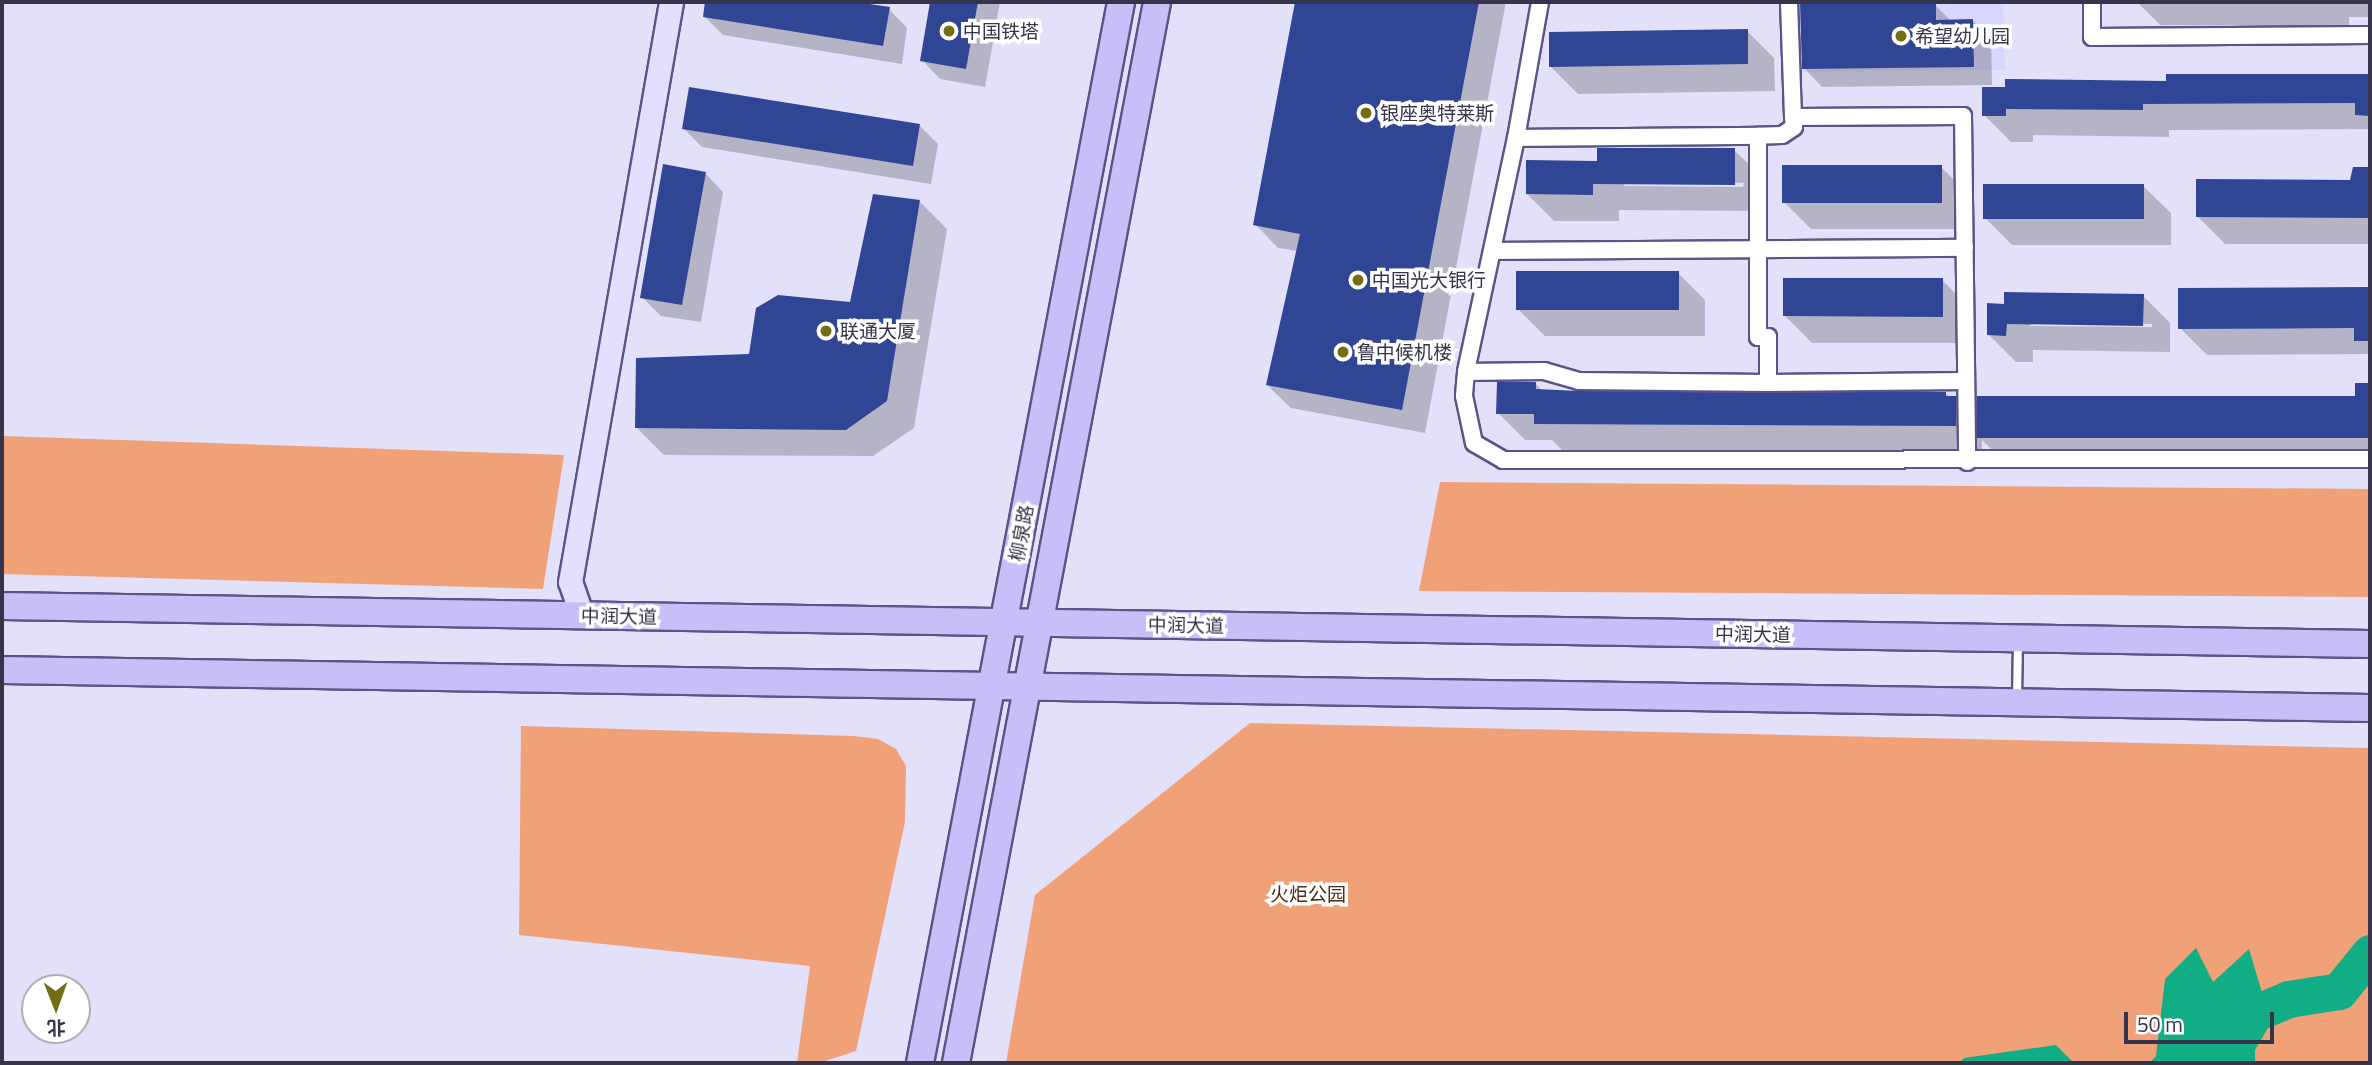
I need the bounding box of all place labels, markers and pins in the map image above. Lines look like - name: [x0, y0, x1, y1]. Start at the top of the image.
- place label: 中国铁塔: [963, 20, 1039, 42]
- marker: 中国铁塔: [941, 23, 957, 39]
- place label: 希望幼儿园: [1915, 25, 2010, 47]
- marker: 希望幼儿园: [1893, 28, 1909, 44]
- place label: 银座奥特莱斯: [1380, 102, 1494, 124]
- marker: 银座奥特莱斯: [1358, 105, 1374, 121]
- place label: 中国光大银行: [1372, 269, 1486, 291]
- marker: 中国光大银行: [1350, 272, 1366, 288]
- place label: 联通大厦: [840, 320, 916, 342]
- marker: 联通大厦: [818, 323, 834, 339]
- place label: 鲁中候机楼: [1357, 341, 1452, 363]
- marker: 鲁中候机楼: [1335, 344, 1351, 360]

